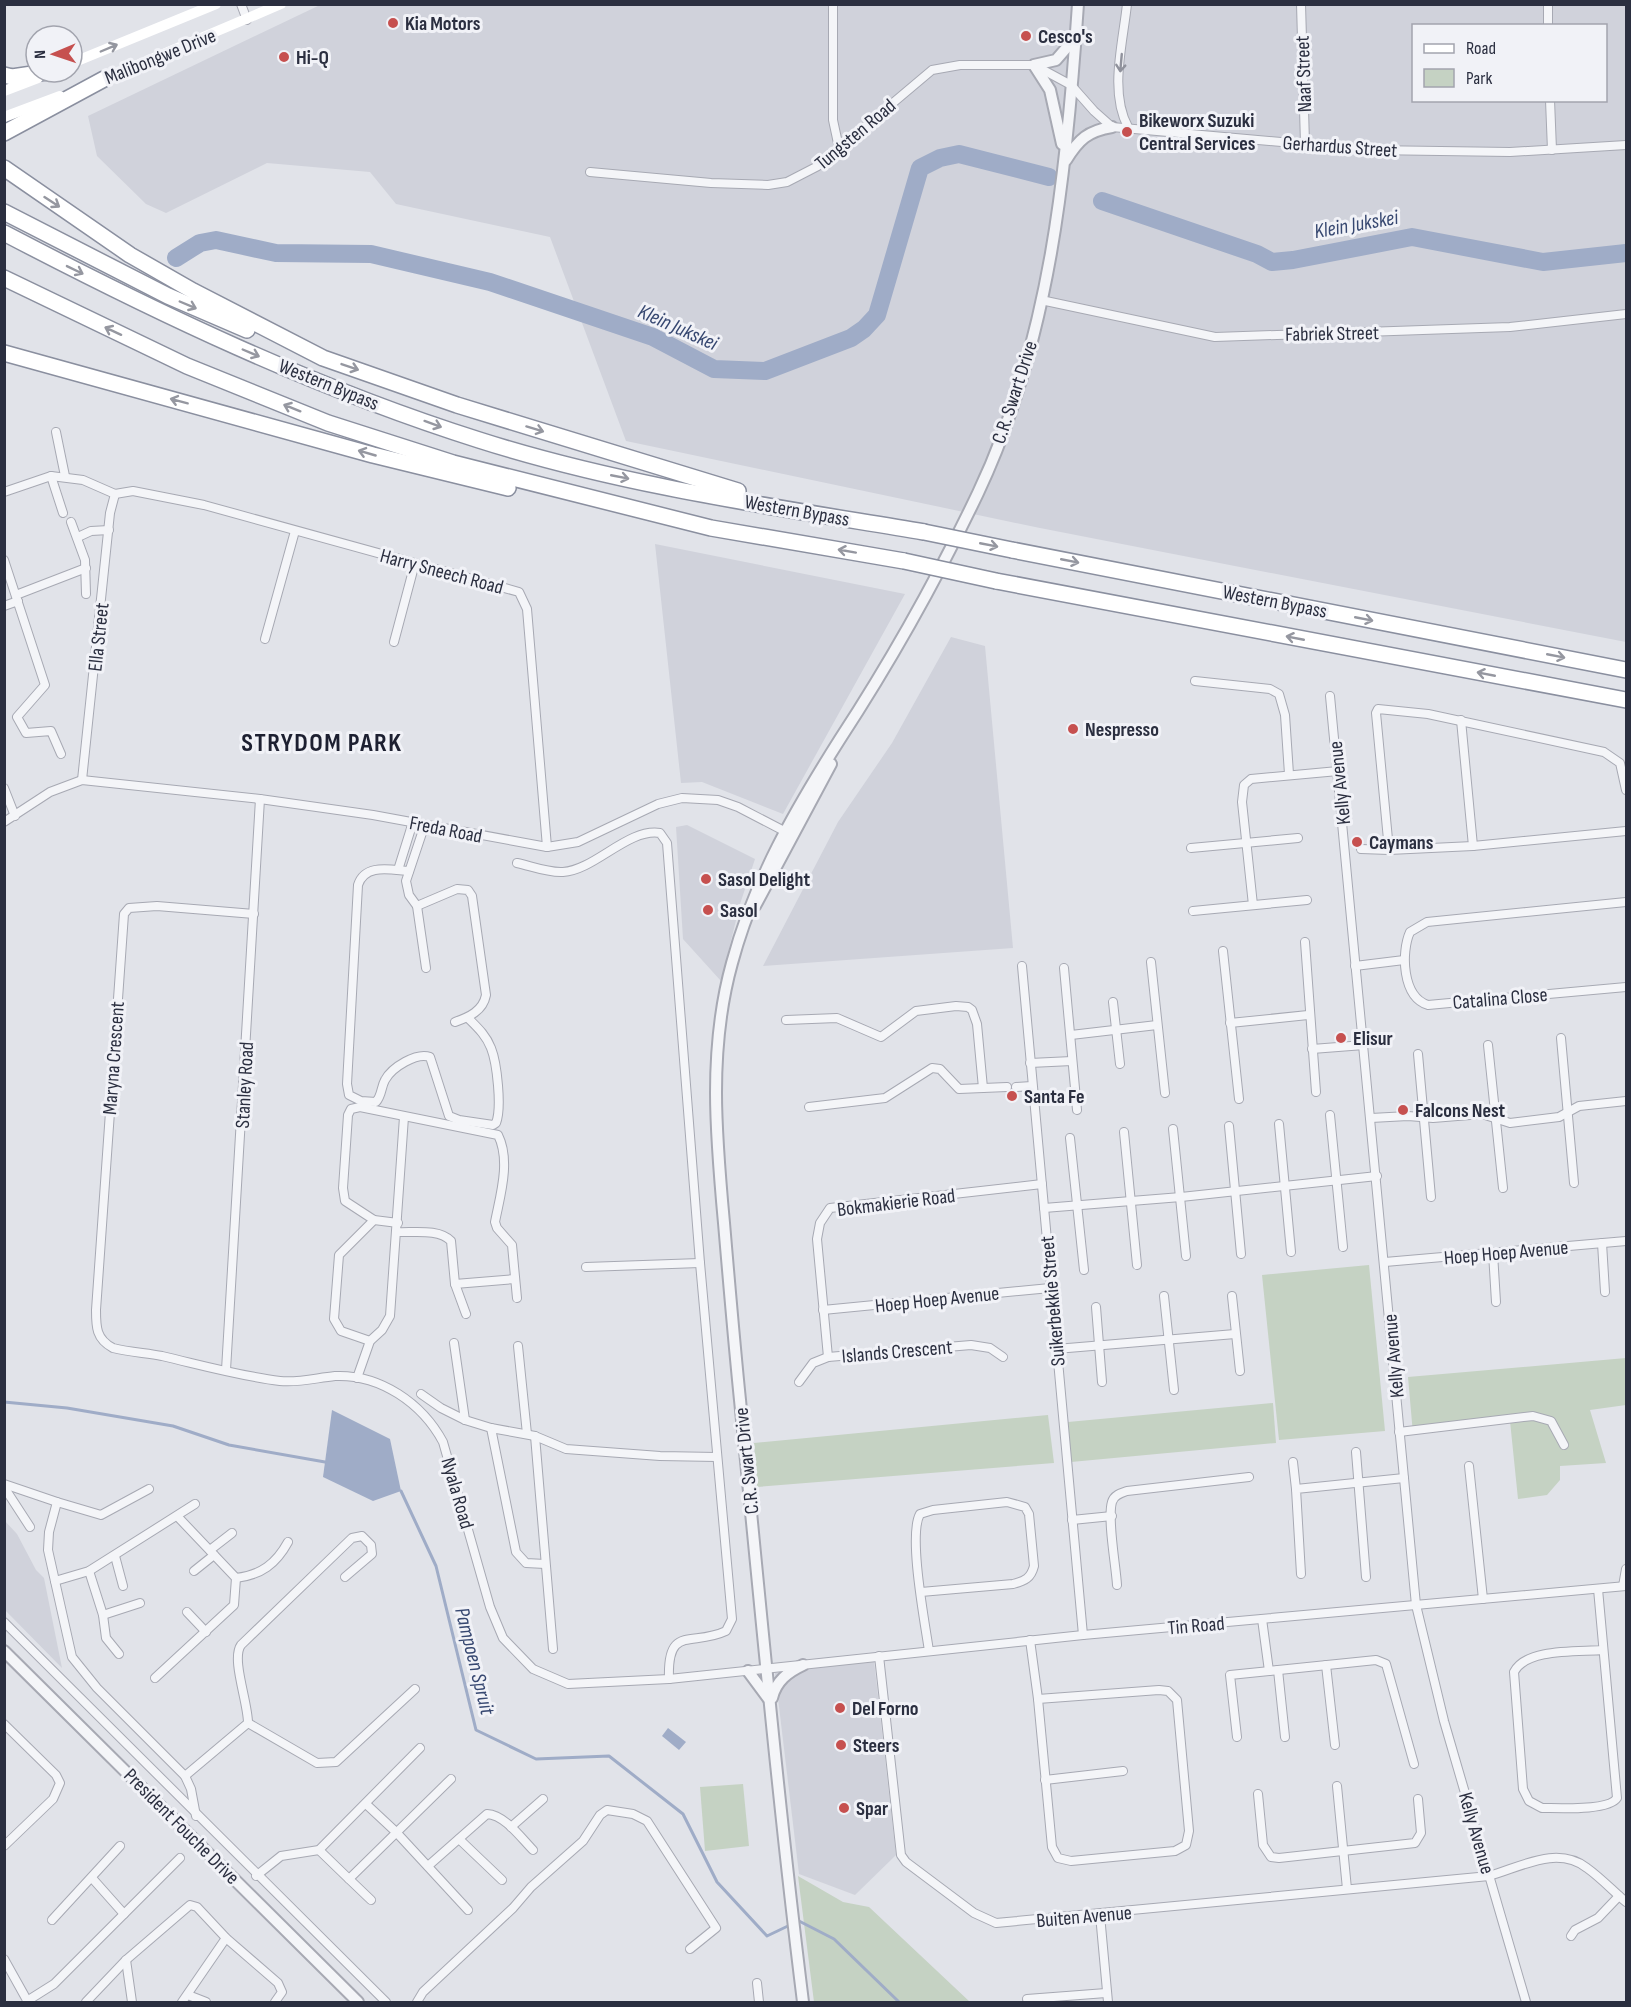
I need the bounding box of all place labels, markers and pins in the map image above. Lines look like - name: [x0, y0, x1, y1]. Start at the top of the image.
- place label: Kia Motors: [405, 12, 481, 36]
- marker: Kia Motors: [386, 16, 400, 30]
- place label: Cesco's: [1038, 25, 1093, 49]
- marker: Cesco's: [1019, 29, 1033, 43]
- place label: Hi-Q: [296, 46, 329, 70]
- marker: Hi-Q: [277, 50, 291, 64]
- place label: Bikeworx Suzuki Central Services: [1139, 109, 1256, 156]
- marker: Bikeworx Suzuki Central Services: [1120, 125, 1134, 139]
- place label: Nespresso: [1085, 718, 1159, 742]
- marker: Nespresso: [1066, 722, 1080, 736]
- place label: Caymans: [1369, 831, 1434, 855]
- marker: Caymans: [1350, 835, 1364, 849]
- place label: Sasol Delight: [718, 868, 810, 892]
- marker: Sasol Delight: [699, 872, 713, 886]
- place label: Sasol: [720, 899, 758, 923]
- marker: Sasol: [701, 903, 715, 917]
- place label: Elisur: [1353, 1027, 1393, 1051]
- marker: Elisur: [1334, 1031, 1348, 1045]
- place label: Santa Fe: [1024, 1085, 1085, 1109]
- marker: Santa Fe: [1005, 1089, 1019, 1103]
- place label: Falcons Nest: [1415, 1099, 1506, 1123]
- marker: Falcons Nest: [1396, 1103, 1410, 1117]
- place label: Del Forno: [852, 1697, 919, 1721]
- marker: Del Forno: [833, 1701, 847, 1715]
- place label: Steers: [853, 1734, 900, 1758]
- marker: Steers: [834, 1738, 848, 1752]
- place label: Spar: [856, 1797, 888, 1821]
- marker: Spar: [837, 1801, 851, 1815]

